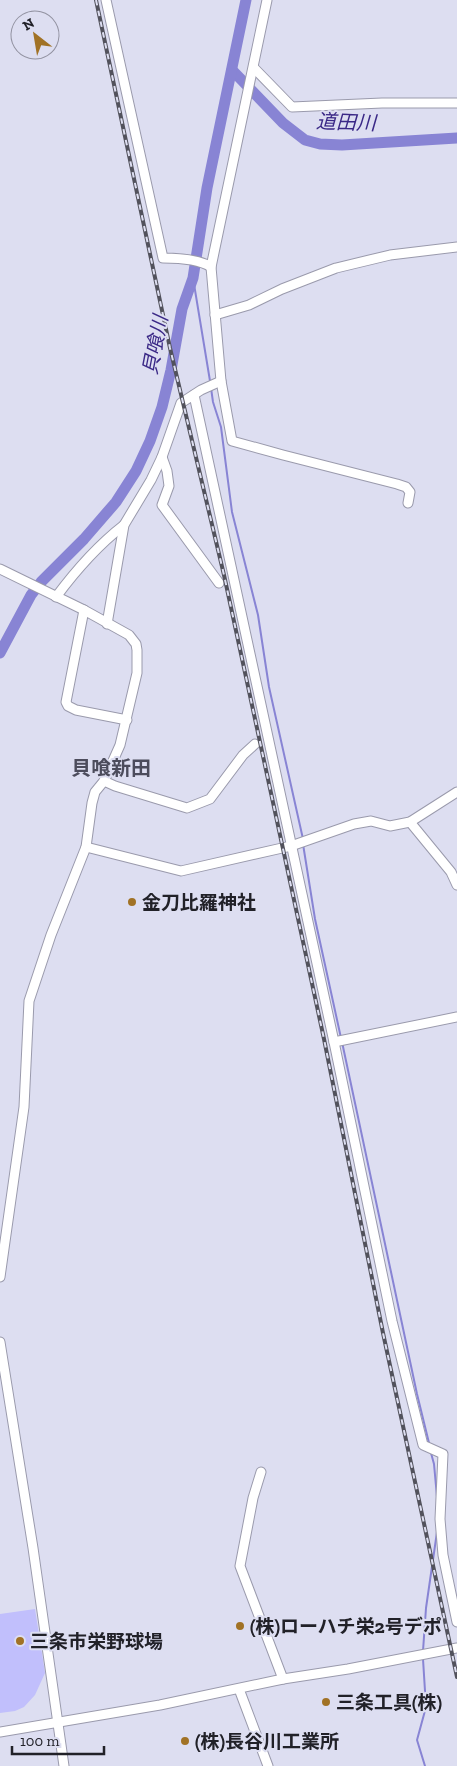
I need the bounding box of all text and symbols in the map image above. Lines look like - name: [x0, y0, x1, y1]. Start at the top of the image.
- north arrow: [10, 10, 60, 60]
- text: N: [20, 14, 38, 34]
- water label: 道田川: [316, 109, 378, 135]
- water label: 貝喰川: [137, 311, 173, 377]
- district label: 貝喰新田: [71, 756, 151, 780]
- place label: 金刀比羅神社: [142, 891, 256, 914]
- marker: 金刀比羅神社: [126, 896, 138, 908]
- place label: (株)ローハチ栄2号デポ: [250, 1615, 442, 1638]
- marker: (株)ローハチ栄2号デポ: [234, 1620, 246, 1632]
- place label: 三条市栄野球場: [30, 1630, 163, 1653]
- marker: 三条市栄野球場: [14, 1635, 26, 1647]
- place label: 三条工具(株): [336, 1691, 442, 1714]
- marker: 三条工具(株): [320, 1696, 332, 1708]
- scale bar: [12, 1724, 105, 1756]
- place label: (株)長谷川工業所: [195, 1730, 339, 1753]
- text: 100 m: [20, 1732, 59, 1750]
- marker: (株)長谷川工業所: [179, 1735, 191, 1747]

